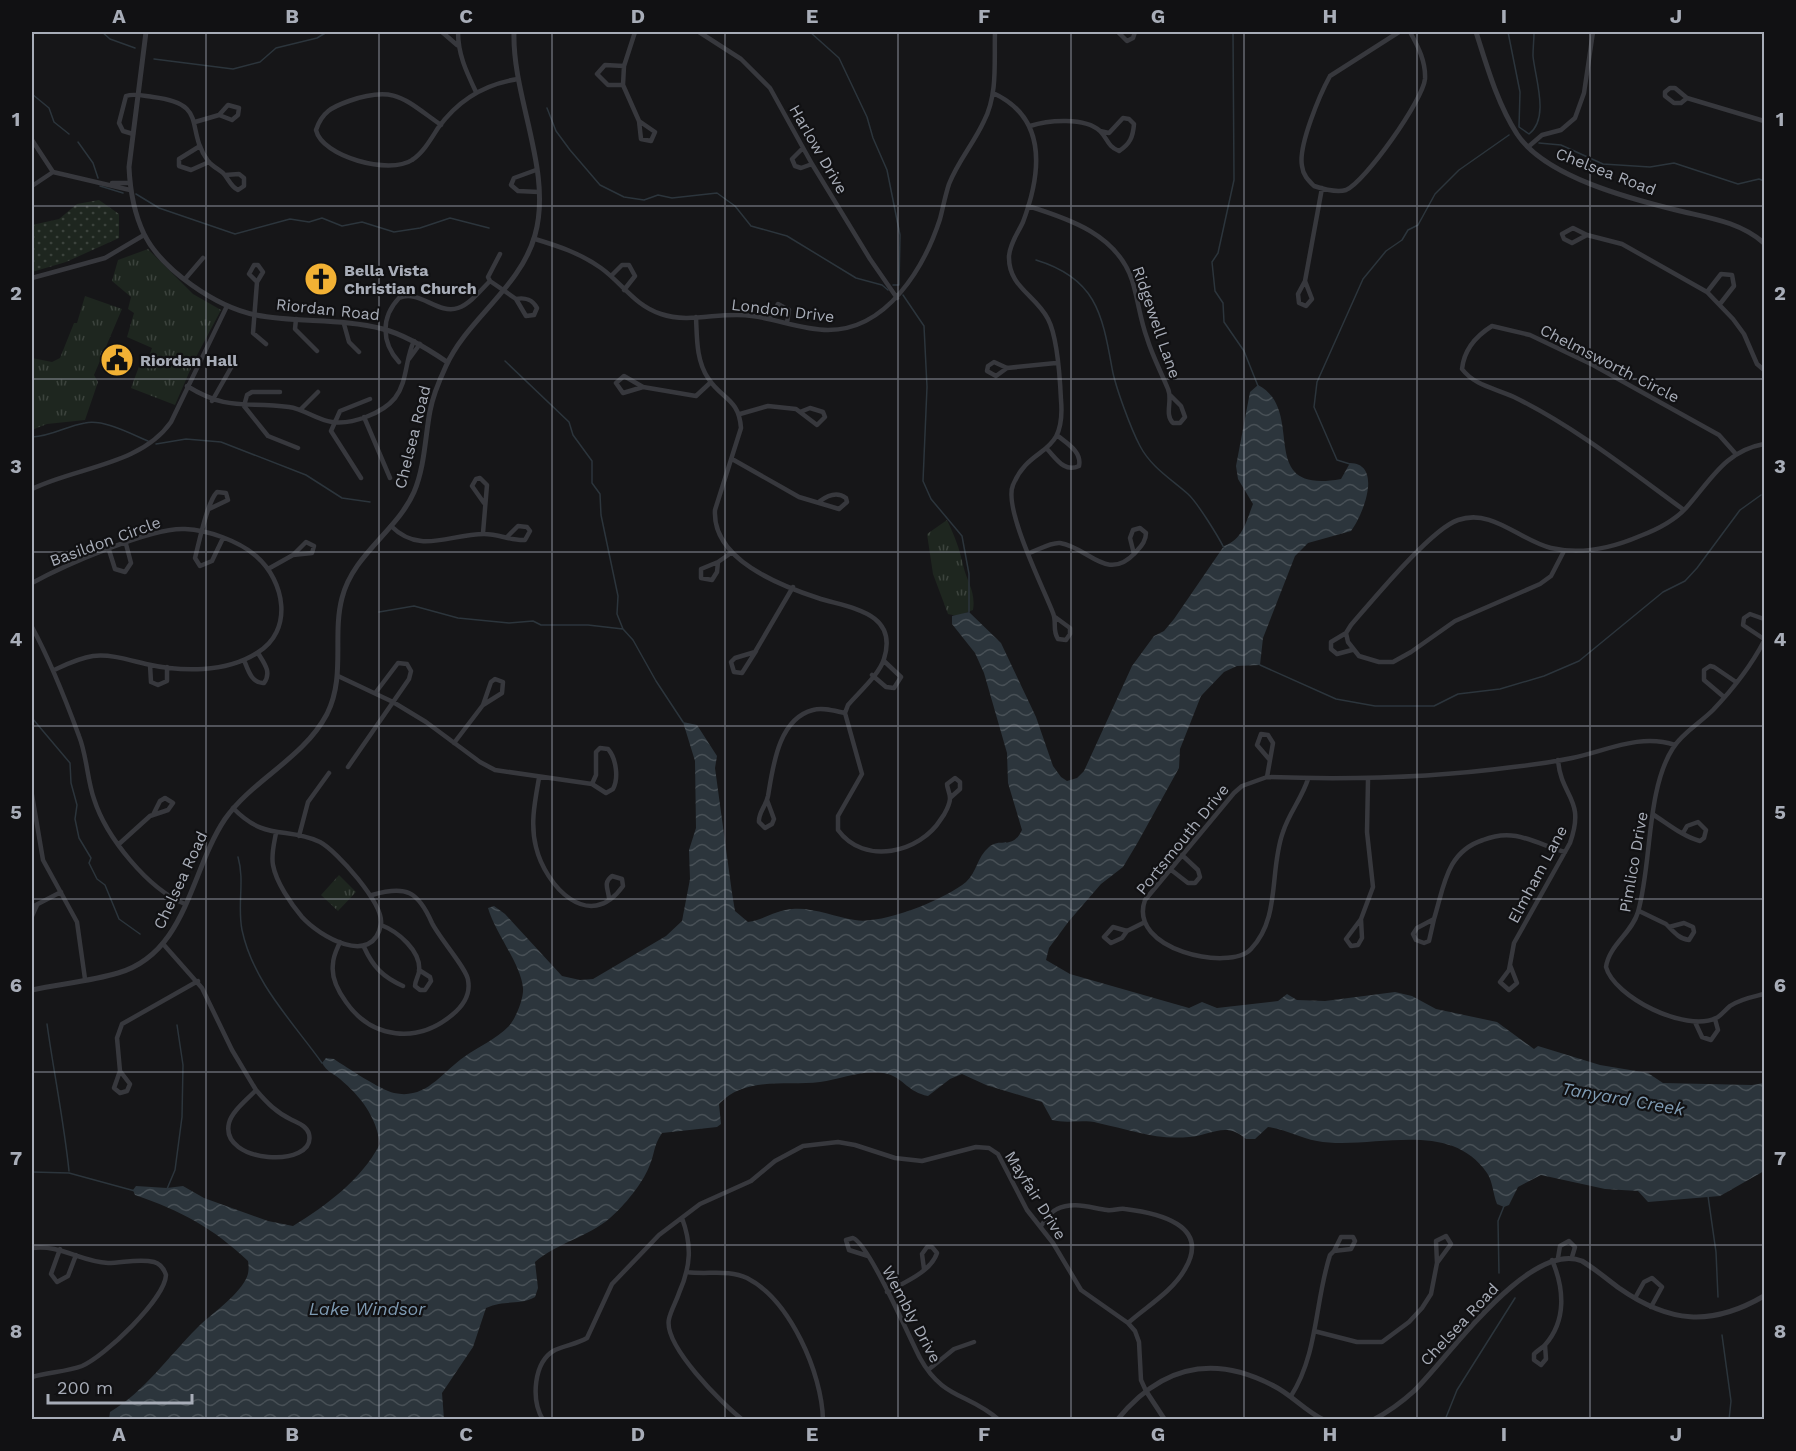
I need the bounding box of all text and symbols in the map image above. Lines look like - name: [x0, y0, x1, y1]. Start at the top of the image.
- text: A: [112, 4, 126, 28]
- text: B: [285, 4, 299, 28]
- text: C: [459, 4, 473, 28]
- text: D: [631, 4, 645, 28]
- text: E: [806, 4, 818, 28]
- text: F: [978, 4, 990, 28]
- text: G: [1151, 4, 1165, 28]
- text: H: [1323, 4, 1337, 28]
- text: I: [1501, 4, 1507, 28]
- text: J: [1670, 4, 1682, 28]
- street label: Harlow Drive: [785, 101, 852, 197]
- text: 1: [12, 107, 20, 131]
- text: 1: [1776, 107, 1784, 131]
- street label: Chelsea Road: [1553, 144, 1659, 199]
- church icon: Bella Vista Christian Church: [303, 261, 339, 297]
- place label: Bella Vista Christian Church: [344, 261, 477, 298]
- street label: Ridgewell Lane: [1128, 264, 1185, 381]
- text: 2: [10, 281, 22, 305]
- text: 2: [1774, 281, 1786, 305]
- street label: Riordan Road: [275, 295, 381, 324]
- street label: London Drive: [730, 295, 836, 326]
- street label: Chelmsworth Circle: [1537, 320, 1683, 407]
- public building icon: Riordan Hall: [99, 342, 135, 378]
- place label: Riordan Hall: [140, 351, 238, 370]
- street label: Chelsea Road: [390, 383, 435, 491]
- text: 3: [10, 454, 22, 478]
- text: 3: [1774, 454, 1786, 478]
- street label: Basildon Circle: [47, 513, 163, 570]
- text: 4: [10, 627, 23, 651]
- text: 4: [1774, 627, 1787, 651]
- street label: Portsmouth Drive: [1132, 780, 1233, 899]
- text: 5: [10, 800, 22, 824]
- text: 5: [1774, 800, 1786, 824]
- street label: Pimlico Drive: [1615, 810, 1652, 914]
- street label: Elmham Lane: [1504, 822, 1571, 926]
- street label: Chelsea Road: [149, 828, 211, 932]
- text: 6: [10, 973, 22, 997]
- text: 6: [1774, 973, 1786, 997]
- water label: Tanyard Creek: [1560, 1077, 1687, 1120]
- text: 7: [10, 1146, 22, 1170]
- text: 7: [1774, 1146, 1786, 1170]
- street label: Mayfair Drive: [1001, 1147, 1070, 1243]
- street label: Wembly Drive: [878, 1263, 945, 1366]
- street label: Chelsea Road: [1416, 1279, 1502, 1370]
- water label: Lake Windsor: [309, 1298, 426, 1319]
- text: 8: [10, 1319, 22, 1343]
- text: 8: [1774, 1319, 1786, 1343]
- scale bar: [48, 1367, 192, 1405]
- text: 200 m: [57, 1377, 113, 1398]
- text: A: [112, 1422, 126, 1446]
- text: B: [285, 1422, 299, 1446]
- text: C: [459, 1422, 473, 1446]
- text: D: [631, 1422, 645, 1446]
- text: E: [806, 1422, 818, 1446]
- text: F: [978, 1422, 990, 1446]
- text: G: [1151, 1422, 1165, 1446]
- text: H: [1323, 1422, 1337, 1446]
- text: I: [1501, 1422, 1507, 1446]
- text: J: [1670, 1422, 1682, 1446]

